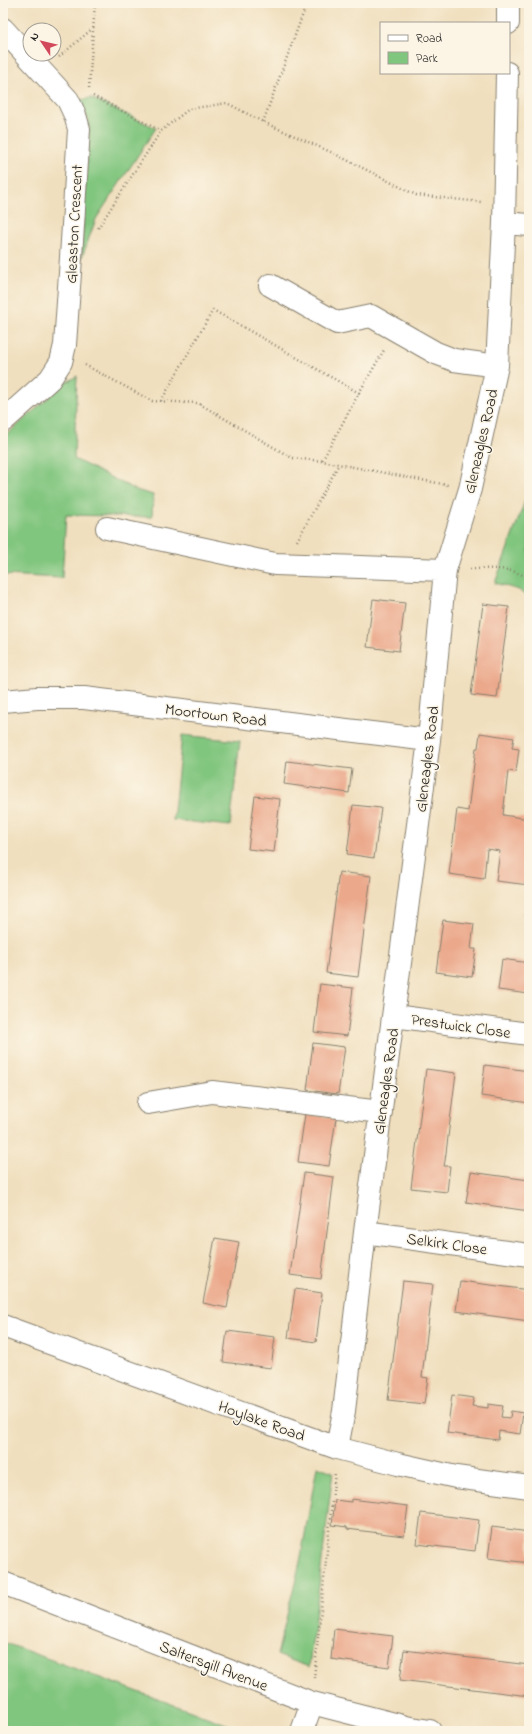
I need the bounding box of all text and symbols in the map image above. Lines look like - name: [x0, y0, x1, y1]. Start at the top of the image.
- north arrow: [22, 22, 62, 62]
- legend: [380, 22, 510, 74]
- text: N: [26, 29, 43, 44]
- text: Road: [416, 30, 442, 48]
- text: Park: [416, 50, 438, 68]
- street label: Gleaston Crescent: [60, 164, 90, 284]
- street label: Gleneagles Road: [458, 387, 506, 496]
- street label: Moortown Road: [164, 698, 268, 734]
- street label: Gleneagles Road: [410, 705, 446, 814]
- street label: Prestwick Close: [409, 1008, 513, 1046]
- street label: Gleneagles Road: [368, 1027, 406, 1136]
- street label: Selkirk Close: [405, 1227, 489, 1263]
- street label: Hoylake Road: [215, 1395, 308, 1449]
- street label: Saltersgill Avenue: [156, 1635, 272, 1699]

